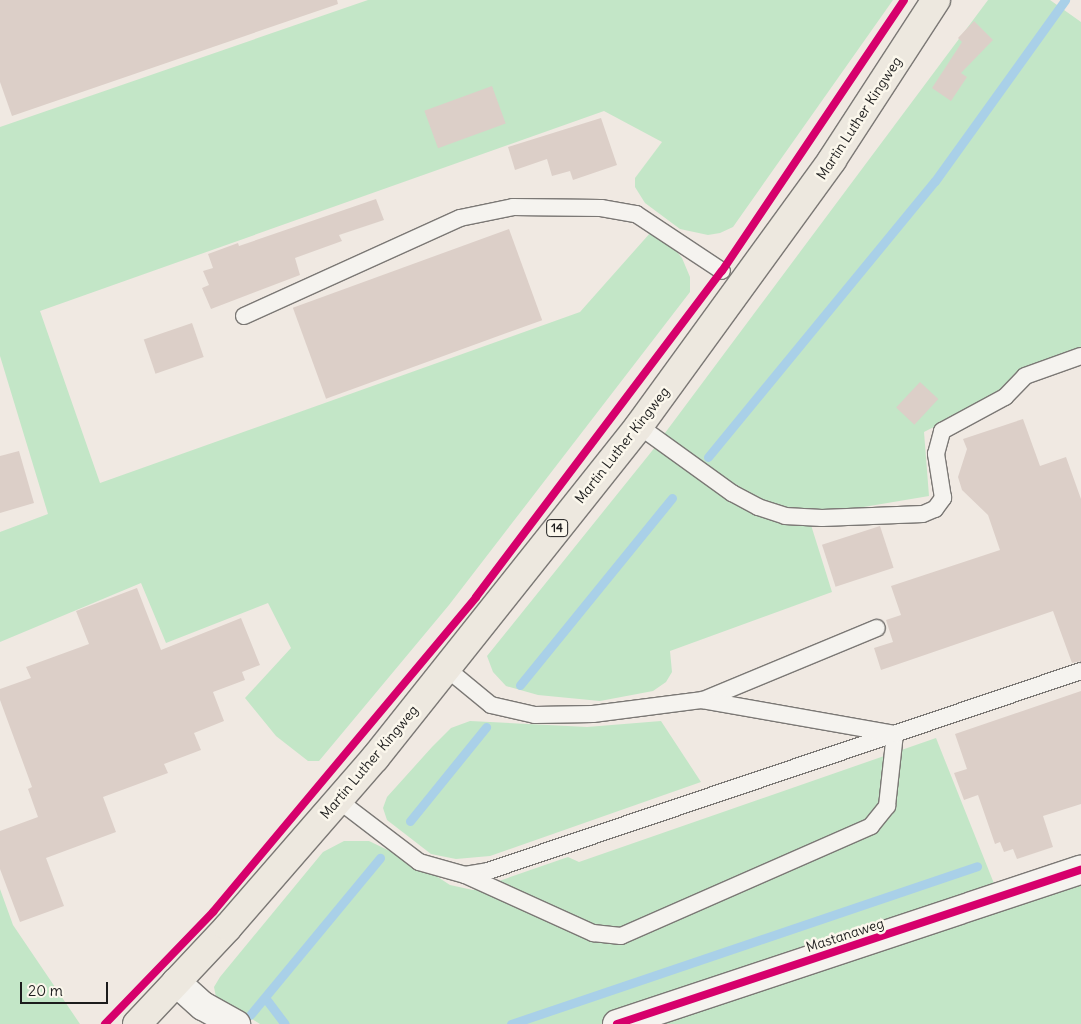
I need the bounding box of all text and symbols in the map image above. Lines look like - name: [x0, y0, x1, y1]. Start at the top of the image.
- street label: Martin Luther Kingweg: [813, 53, 905, 183]
- street label: Martin Luther Kingweg: [571, 383, 673, 507]
- road number: 14: [546, 518, 568, 538]
- street label: Martin Luther Kingweg: [316, 702, 422, 822]
- street label: Mastanaweg: [804, 915, 886, 955]
- scale bar: [22, 972, 110, 1004]
- text: 20 m: [28, 981, 63, 1000]

